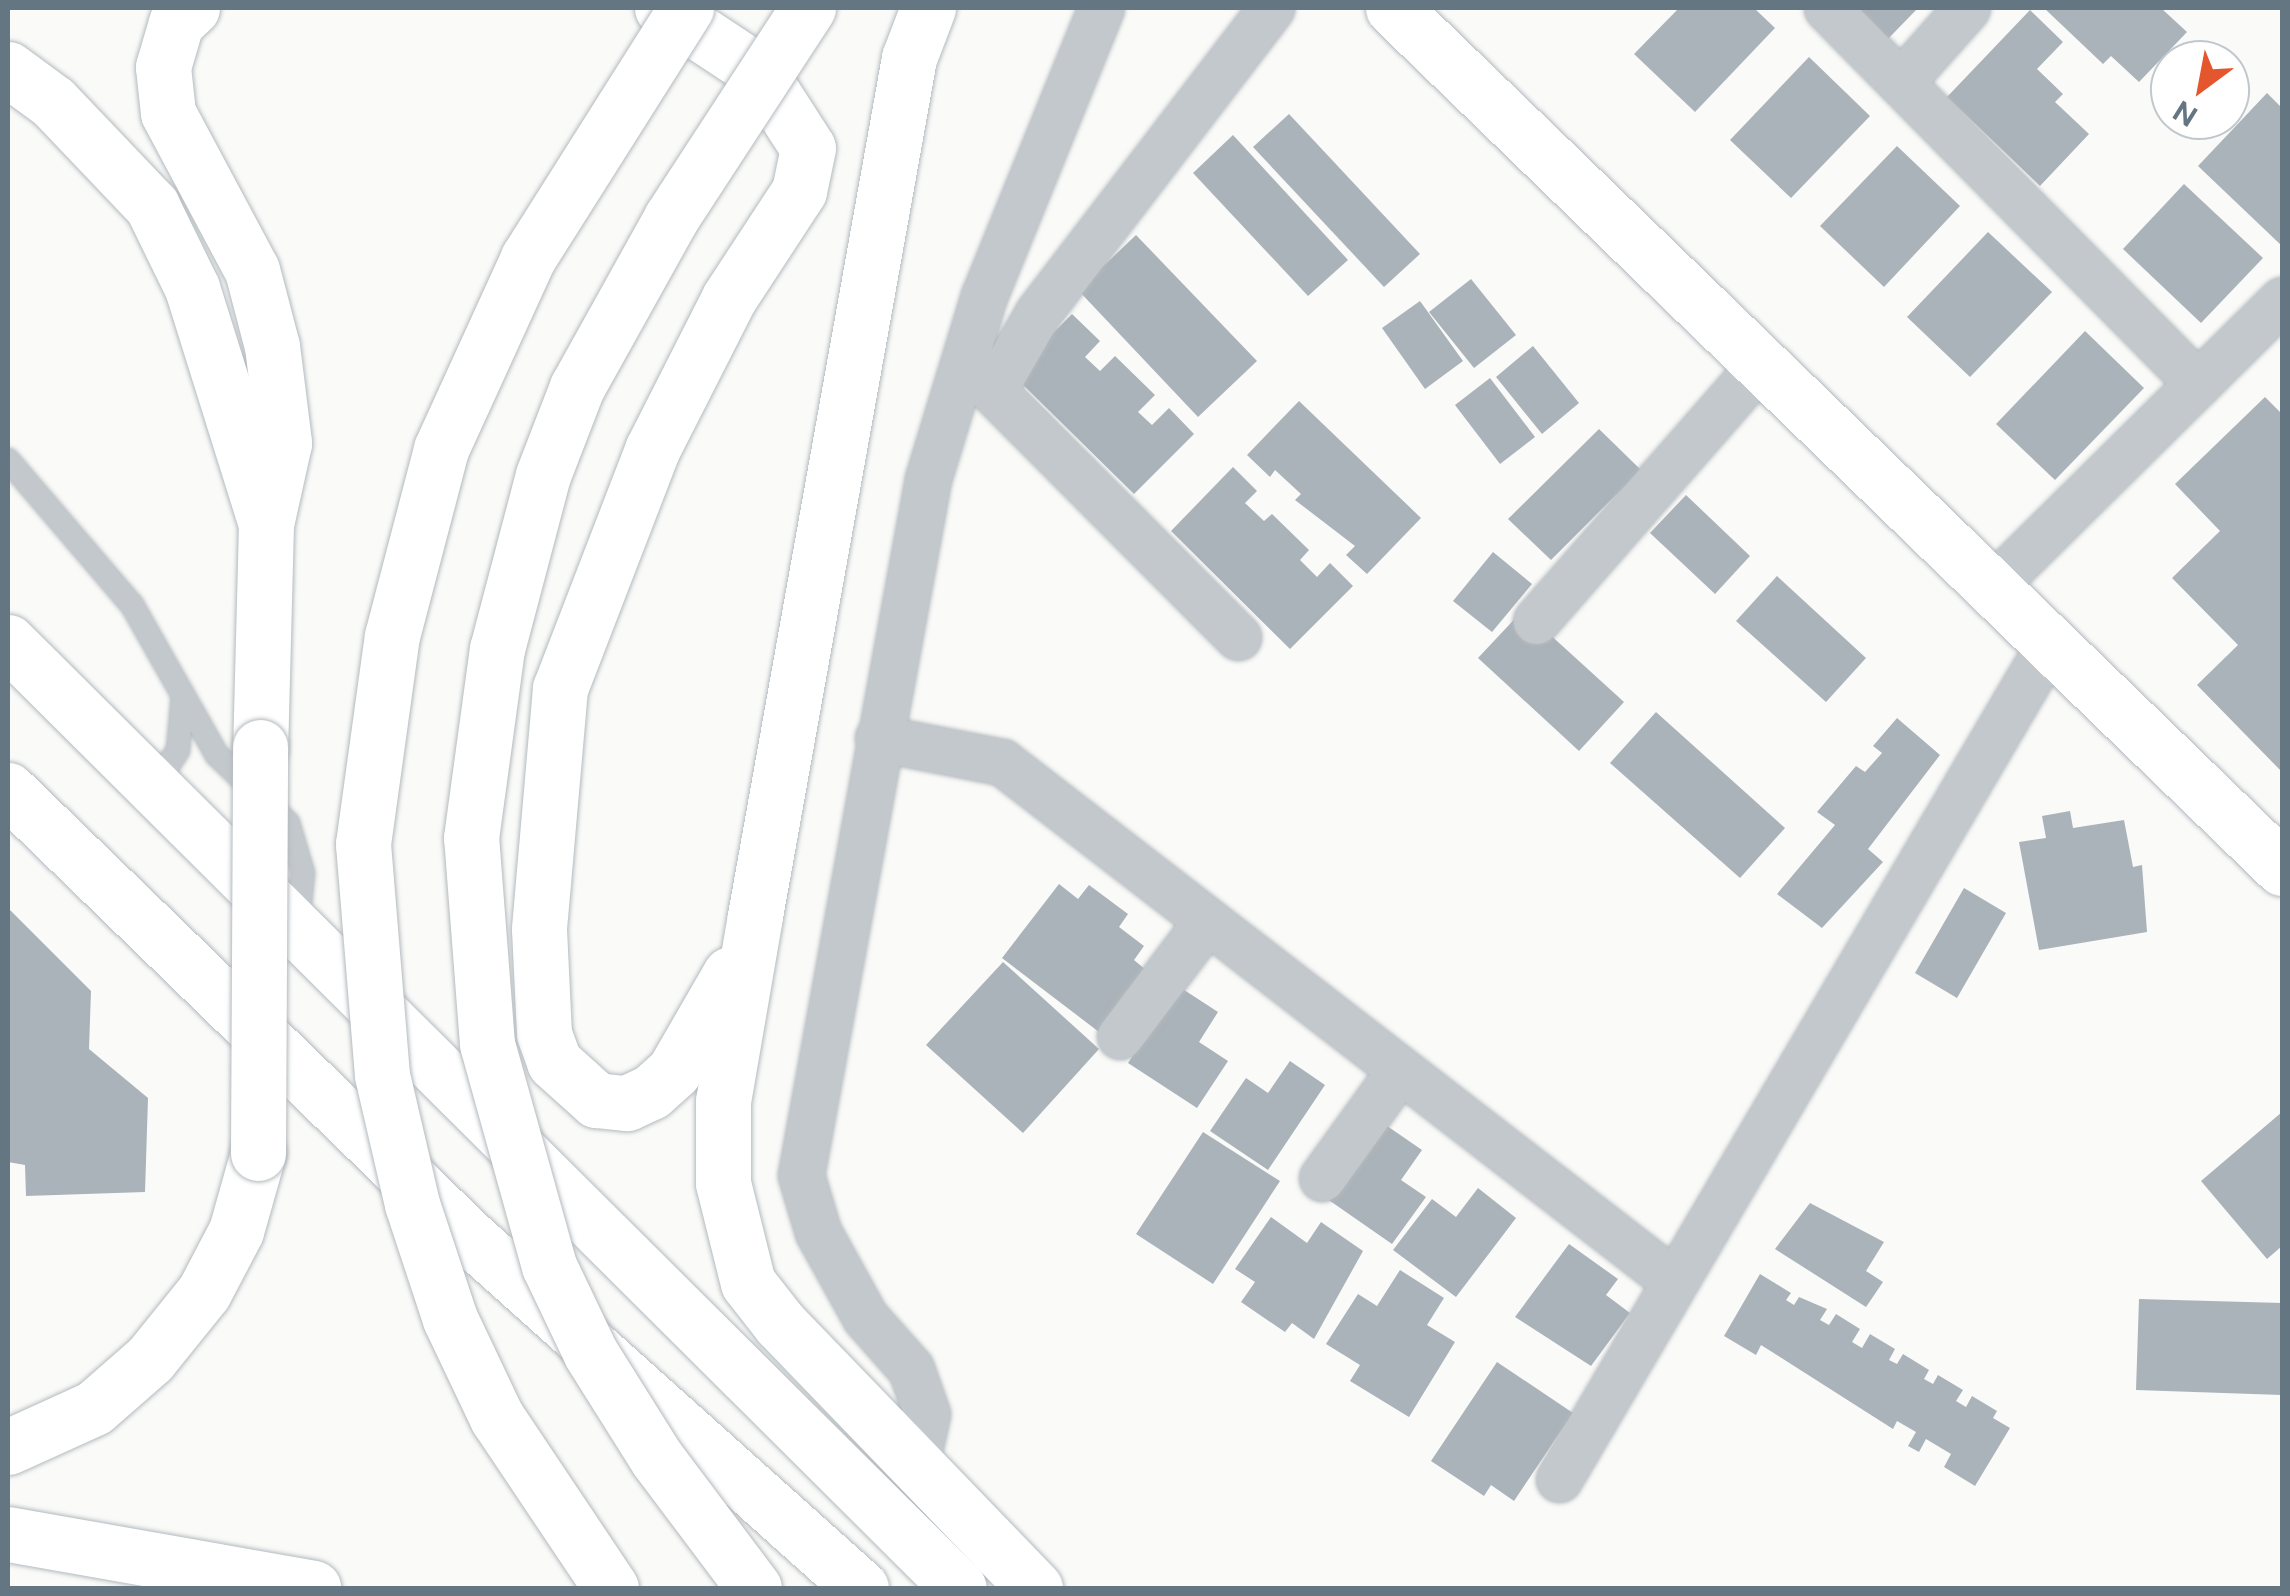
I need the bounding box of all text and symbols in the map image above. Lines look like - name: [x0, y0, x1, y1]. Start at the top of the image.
- north arrow: [2150, 40, 2250, 140]
- text: N: [2167, 94, 2203, 134]

